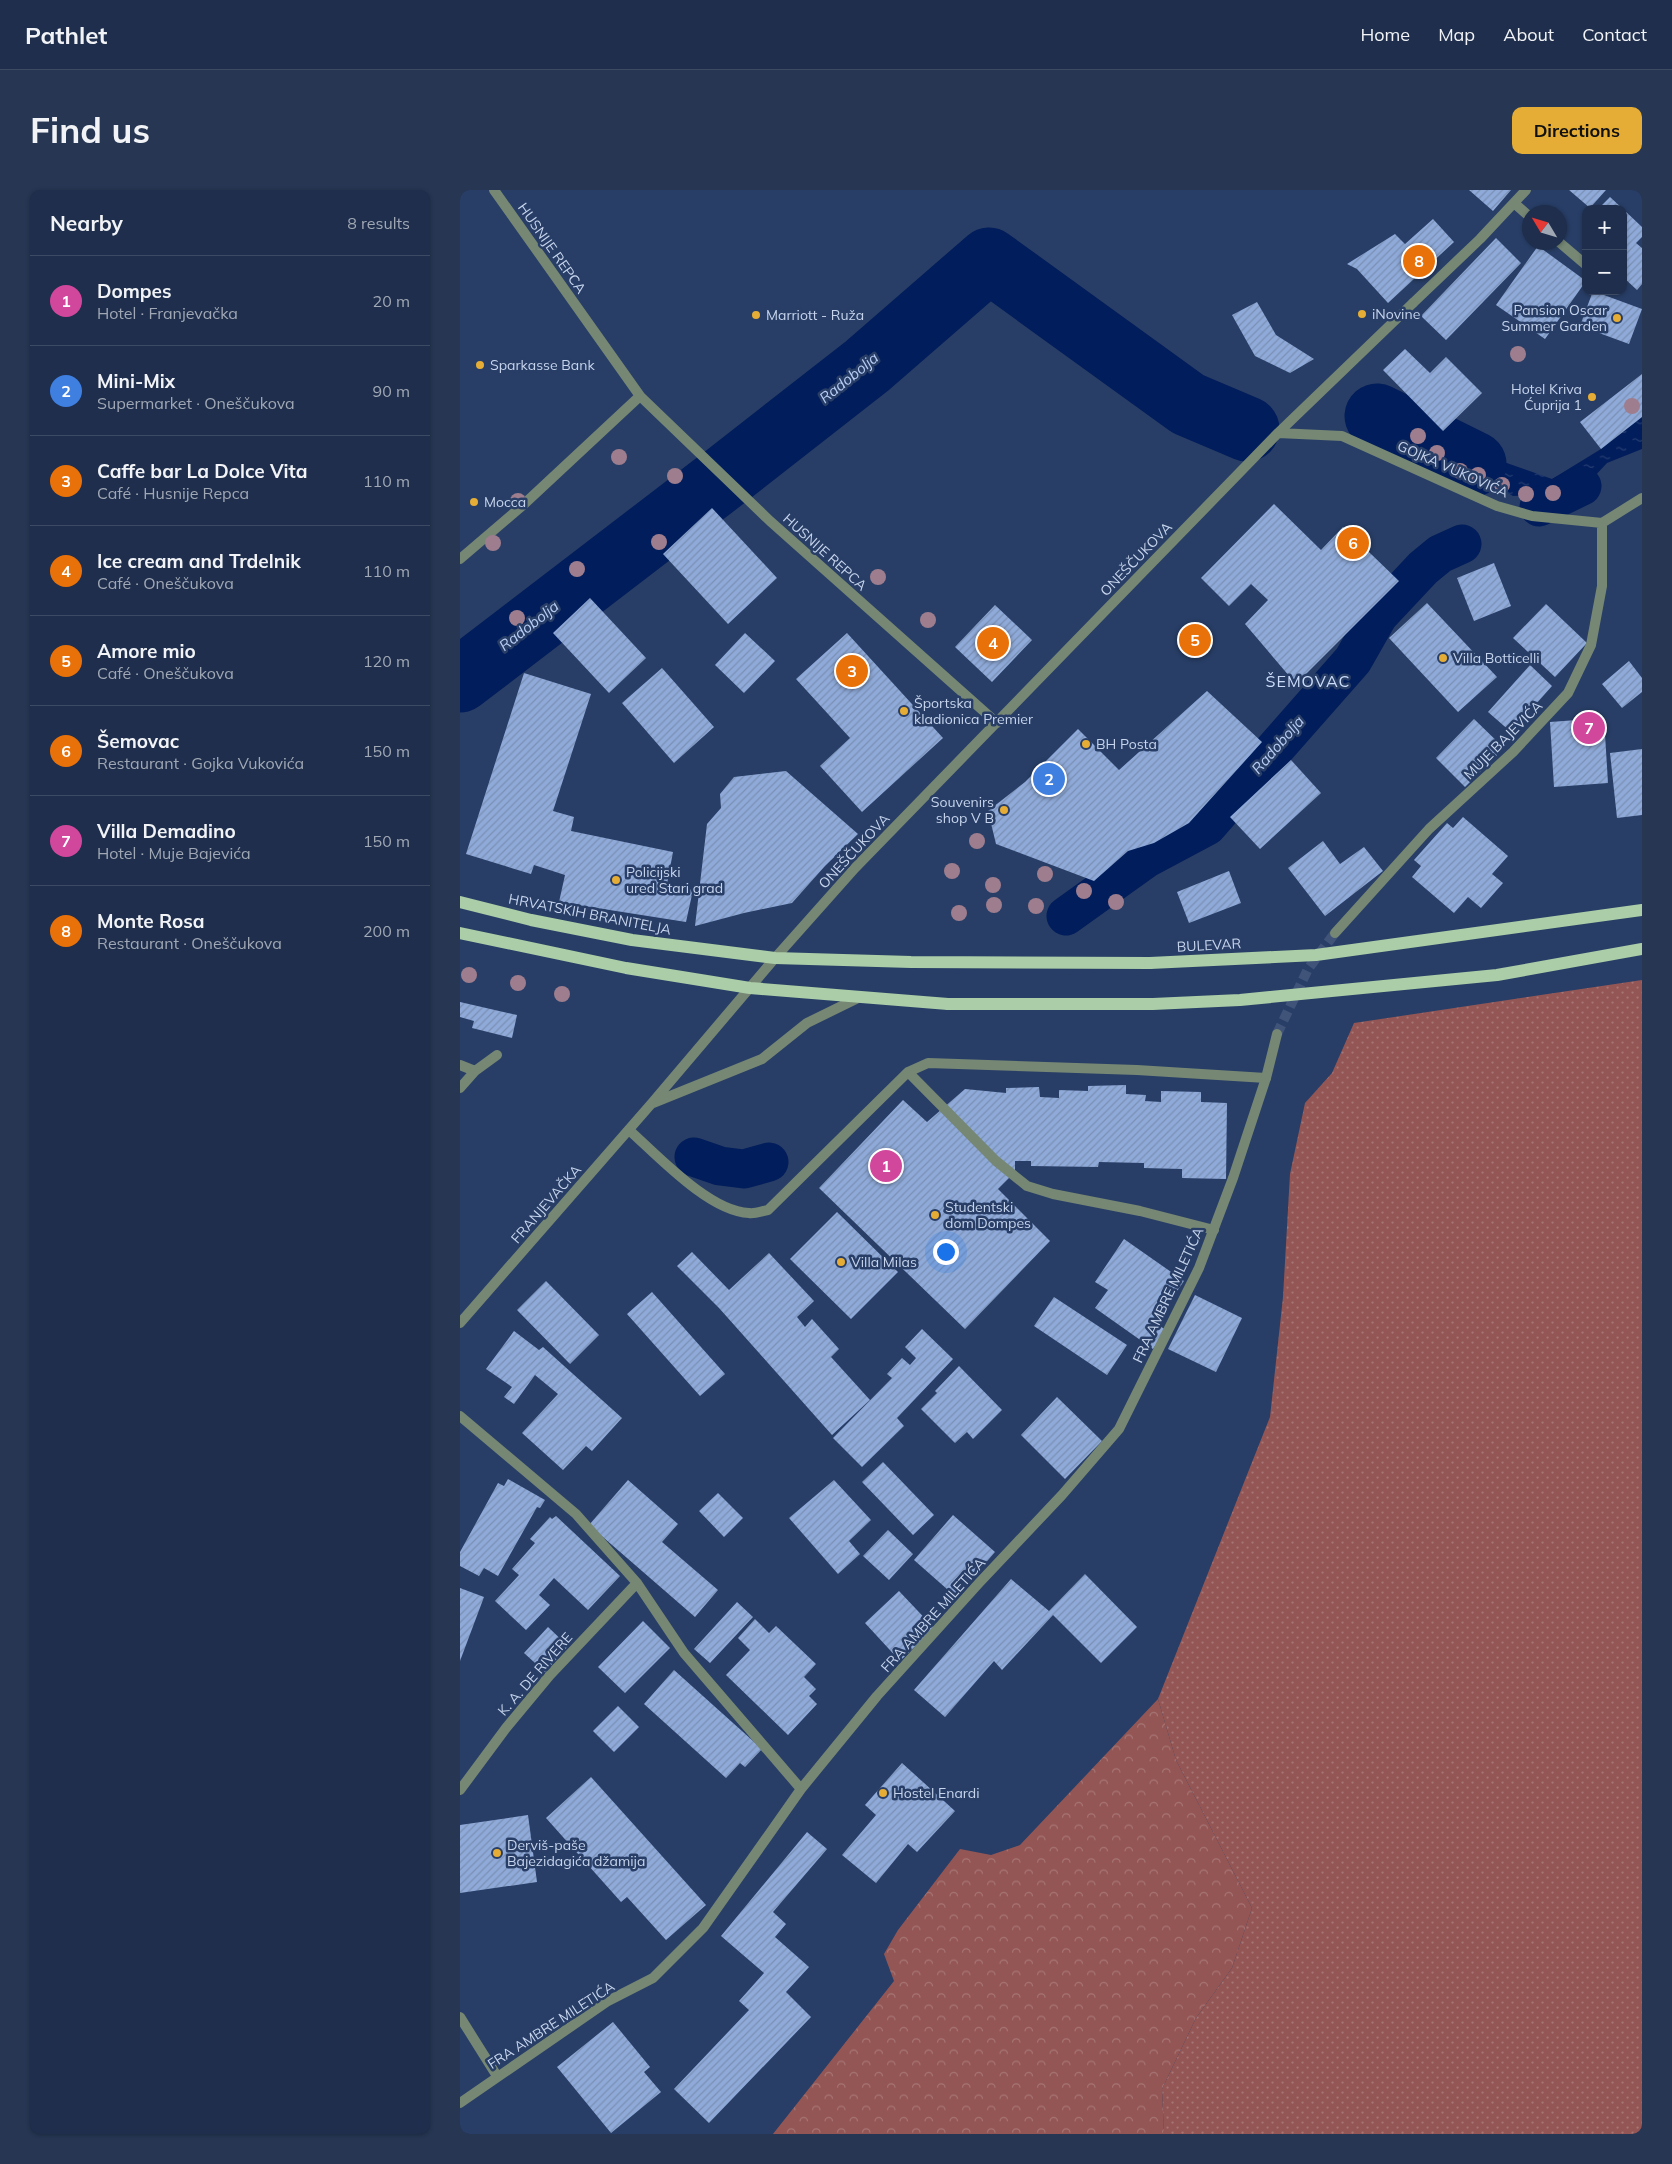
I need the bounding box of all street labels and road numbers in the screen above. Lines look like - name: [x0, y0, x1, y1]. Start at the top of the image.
- street label: HUSNIJE REPCA: [514, 199, 590, 297]
- street label: GOJKA VUKOVIĆA: [1395, 436, 1512, 502]
- street label: HUSNIJE REPCA: [779, 510, 871, 595]
- street label: ONEŠČUKOVA: [1096, 518, 1176, 600]
- street label: MUJE BAJEVIĆA: [1460, 696, 1547, 783]
- street label: ONEŠČUKOVA: [815, 809, 894, 892]
- street label: HRVATSKIH BRANITELJA: [507, 889, 674, 939]
- street label: BULEVAR: [1176, 934, 1242, 956]
- street label: FRANJEVAČKA: [507, 1160, 586, 1247]
- street label: FRA AMBRE MILETIĆA: [1129, 1224, 1208, 1366]
- street label: FRA AMBRE MILETIĆA: [877, 1554, 990, 1676]
- street label: K. A. DE RIVERE: [494, 1629, 576, 1719]
- street label: FRA AMBRE MILETIĆA: [484, 1977, 618, 2073]

